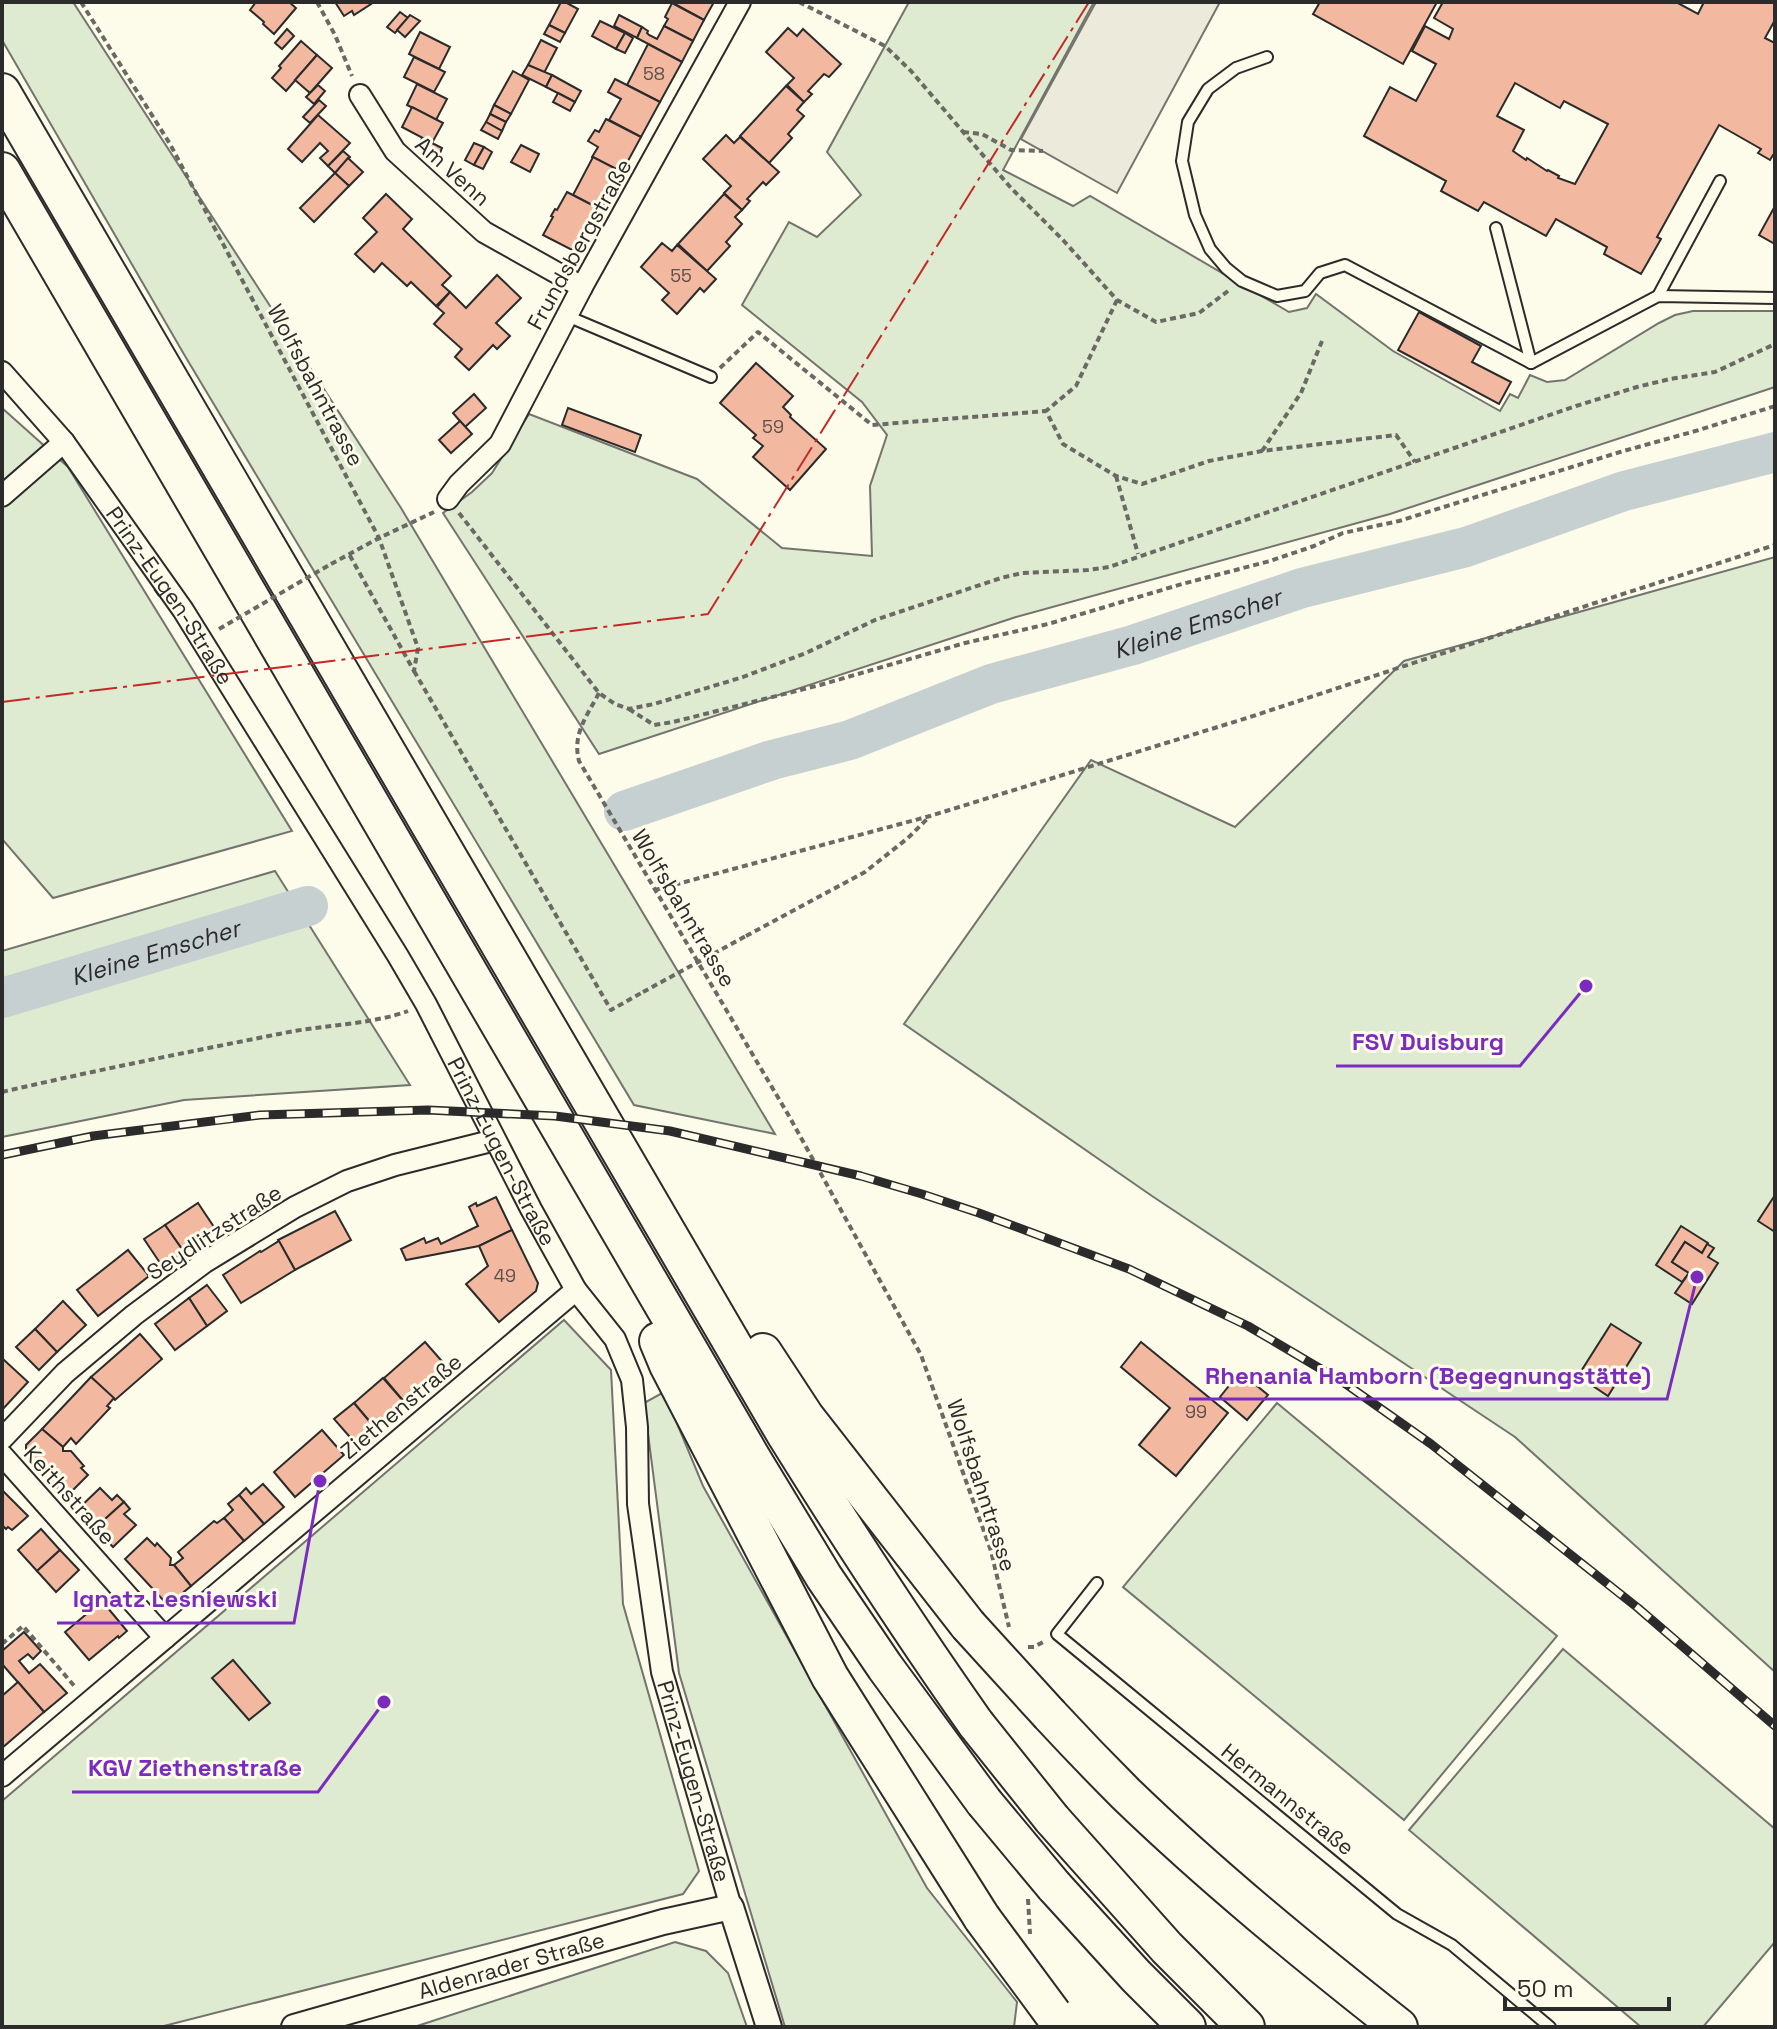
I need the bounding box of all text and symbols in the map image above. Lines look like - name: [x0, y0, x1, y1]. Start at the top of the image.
- house number: 58: [643, 62, 665, 85]
- street label: Am Venn: [410, 130, 496, 212]
- street label: Frundsbergstraße: [520, 154, 638, 334]
- house number: 55: [670, 264, 692, 287]
- street label: Wolfsbahntrasse: [262, 299, 370, 471]
- house number: 59: [762, 415, 784, 438]
- street label: Prinz-Eugen-Straße: [100, 501, 240, 690]
- water label: Kleine Emscher: [1110, 580, 1288, 665]
- street label: Wolfsbahntrasse: [626, 824, 742, 992]
- water label: Kleine Emscher: [67, 911, 246, 992]
- callout: FSV Duisburg: [1336, 1018, 1520, 1066]
- text: FSV Duisburg: [1352, 1026, 1504, 1057]
- street label: Prinz-Eugen-Straße: [441, 1052, 563, 1251]
- street label: Seydlitzstraße: [141, 1178, 287, 1286]
- house number: 49: [494, 1264, 516, 1287]
- street label: Ziethenstraße: [335, 1347, 467, 1465]
- callout: Rhenania Hamborn (Begegnungstätte): [1189, 1351, 1667, 1399]
- text: Rhenania Hamborn (Begegnungstätte): [1205, 1360, 1651, 1391]
- street label: Wolfsbahntrasse: [941, 1395, 1023, 1575]
- house number: 99: [1185, 1400, 1207, 1423]
- street label: Keithstraße: [18, 1440, 122, 1550]
- callout: Ignatz Lesniewski: [57, 1575, 294, 1623]
- text: Ignatz Lesniewski: [73, 1583, 277, 1614]
- street label: Prinz-Eugen-Straße: [651, 1677, 737, 1885]
- street label: Hermannstraße: [1216, 1737, 1360, 1861]
- callout: KGV Ziethenstraße: [72, 1744, 318, 1792]
- text: KGV Ziethenstraße: [88, 1752, 302, 1783]
- street label: Aldenrader Straße: [415, 1925, 608, 2005]
- scale bar: [1505, 1961, 1669, 2011]
- text: 50 m: [1517, 1973, 1574, 2004]

